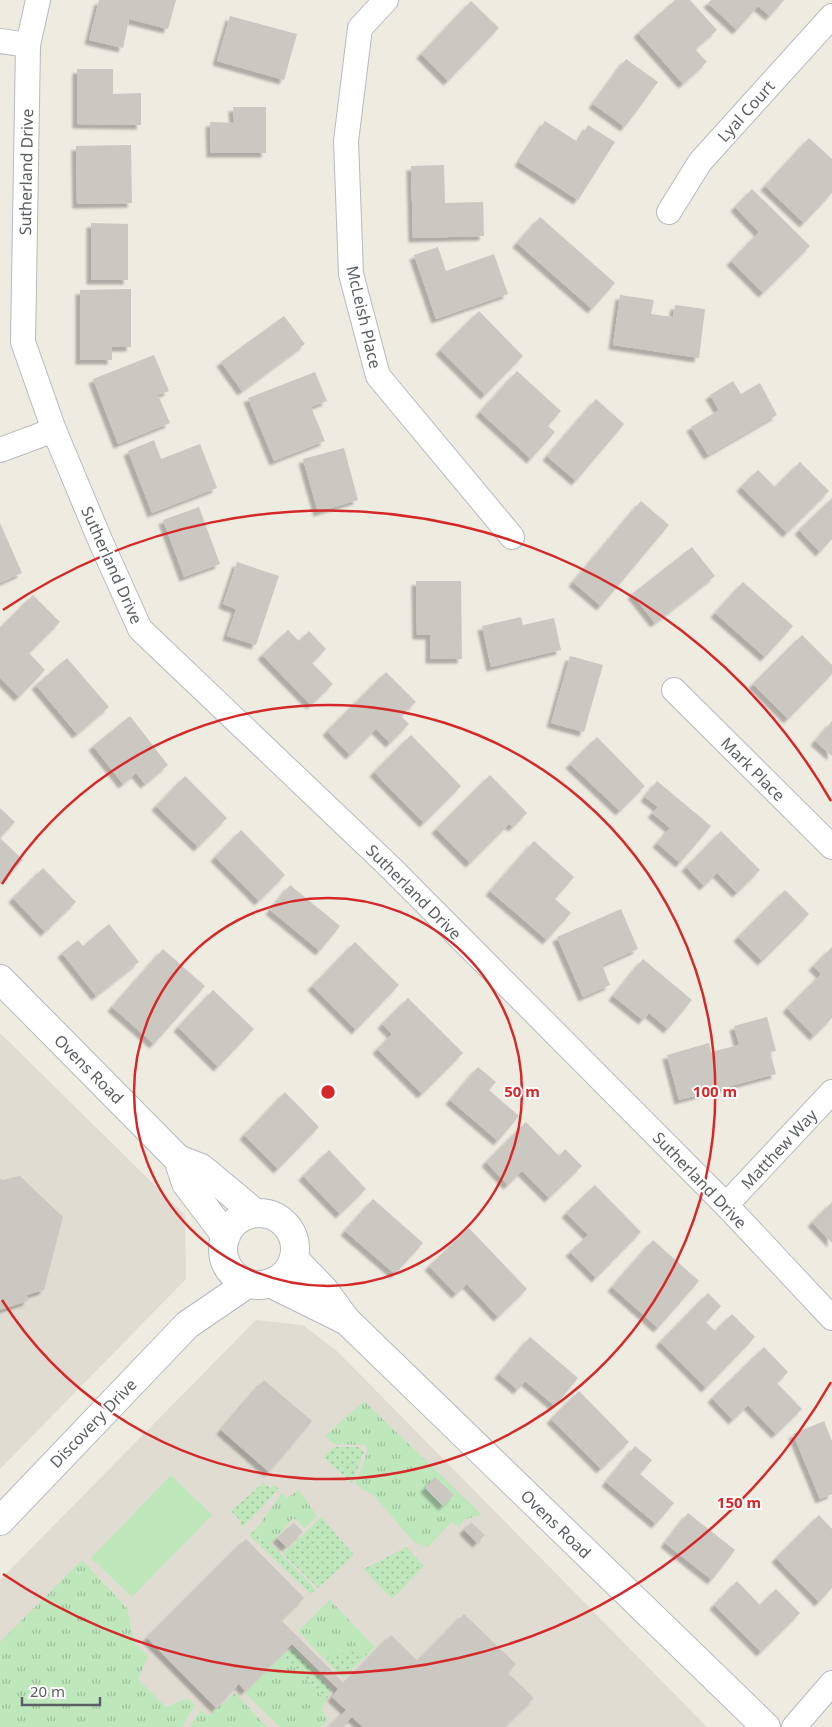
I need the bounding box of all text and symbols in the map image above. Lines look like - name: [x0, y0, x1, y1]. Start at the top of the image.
- street label: Lyal Court: [712, 75, 780, 147]
- street label: Sutherland Drive: [14, 109, 38, 235]
- street label: McLeish Place: [341, 263, 387, 371]
- street label: Sutherland Drive: [76, 503, 148, 627]
- street label: Mark Place: [716, 732, 790, 806]
- street label: Sutherland Drive: [361, 839, 467, 945]
- street label: Ovens Road: [49, 1029, 129, 1109]
- text: 50 m: [504, 1081, 540, 1101]
- text: 100 m: [693, 1081, 737, 1101]
- centre of rings: [319, 1083, 337, 1101]
- street label: Matthew Way: [736, 1104, 822, 1194]
- street label: Sutherland Drive: [648, 1127, 752, 1233]
- street label: Discovery Drive: [45, 1374, 141, 1472]
- street label: Ovens Road: [516, 1485, 596, 1563]
- text: 150 m: [717, 1492, 761, 1512]
- scale bar: [22, 1674, 100, 1706]
- text: 20 m: [30, 1681, 65, 1701]

